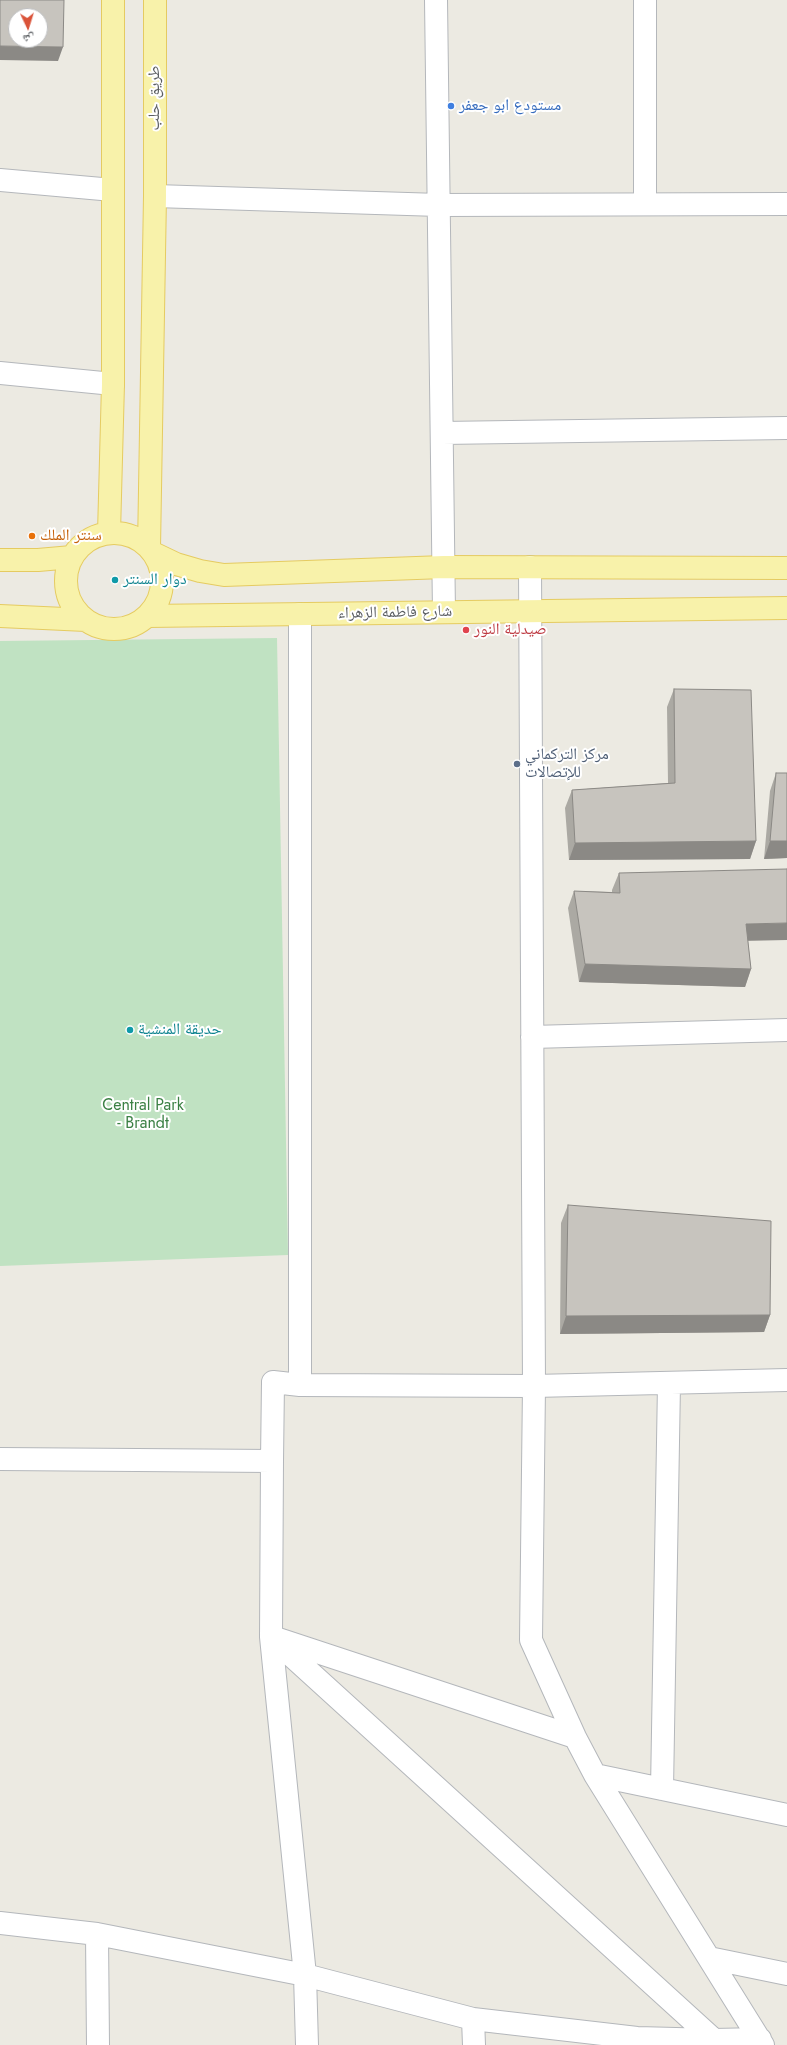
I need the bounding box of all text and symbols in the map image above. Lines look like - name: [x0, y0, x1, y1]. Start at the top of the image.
- north arrow: [8, 8, 48, 48]
- text: ش: [22, 31, 35, 47]
- street label: طريق حلب: [145, 66, 165, 130]
- place label: مستودع ابو جعفر: [459, 96, 561, 116]
- marker: مستودع ابو جعفر: [446, 101, 456, 111]
- place label: سنتر الملك: [40, 526, 102, 546]
- marker: سنتر الملك: [27, 531, 37, 541]
- place label: دوار السنتر: [123, 570, 187, 590]
- marker: دوار السنتر: [110, 575, 120, 585]
- street label: شارع فاطمة الزهراء: [338, 602, 452, 624]
- place label: صيدلية النور: [474, 620, 547, 640]
- marker: صيدلية النور: [461, 625, 471, 635]
- place label: مركز التركماني للإتصالات: [525, 745, 609, 783]
- marker: مركز التركماني للإتصالات: [512, 759, 522, 769]
- place label: حديقة المنشية: [138, 1020, 222, 1040]
- marker: حديقة المنشية: [125, 1025, 135, 1035]
- park label: Central Park - Brandt: [102, 1096, 184, 1134]

